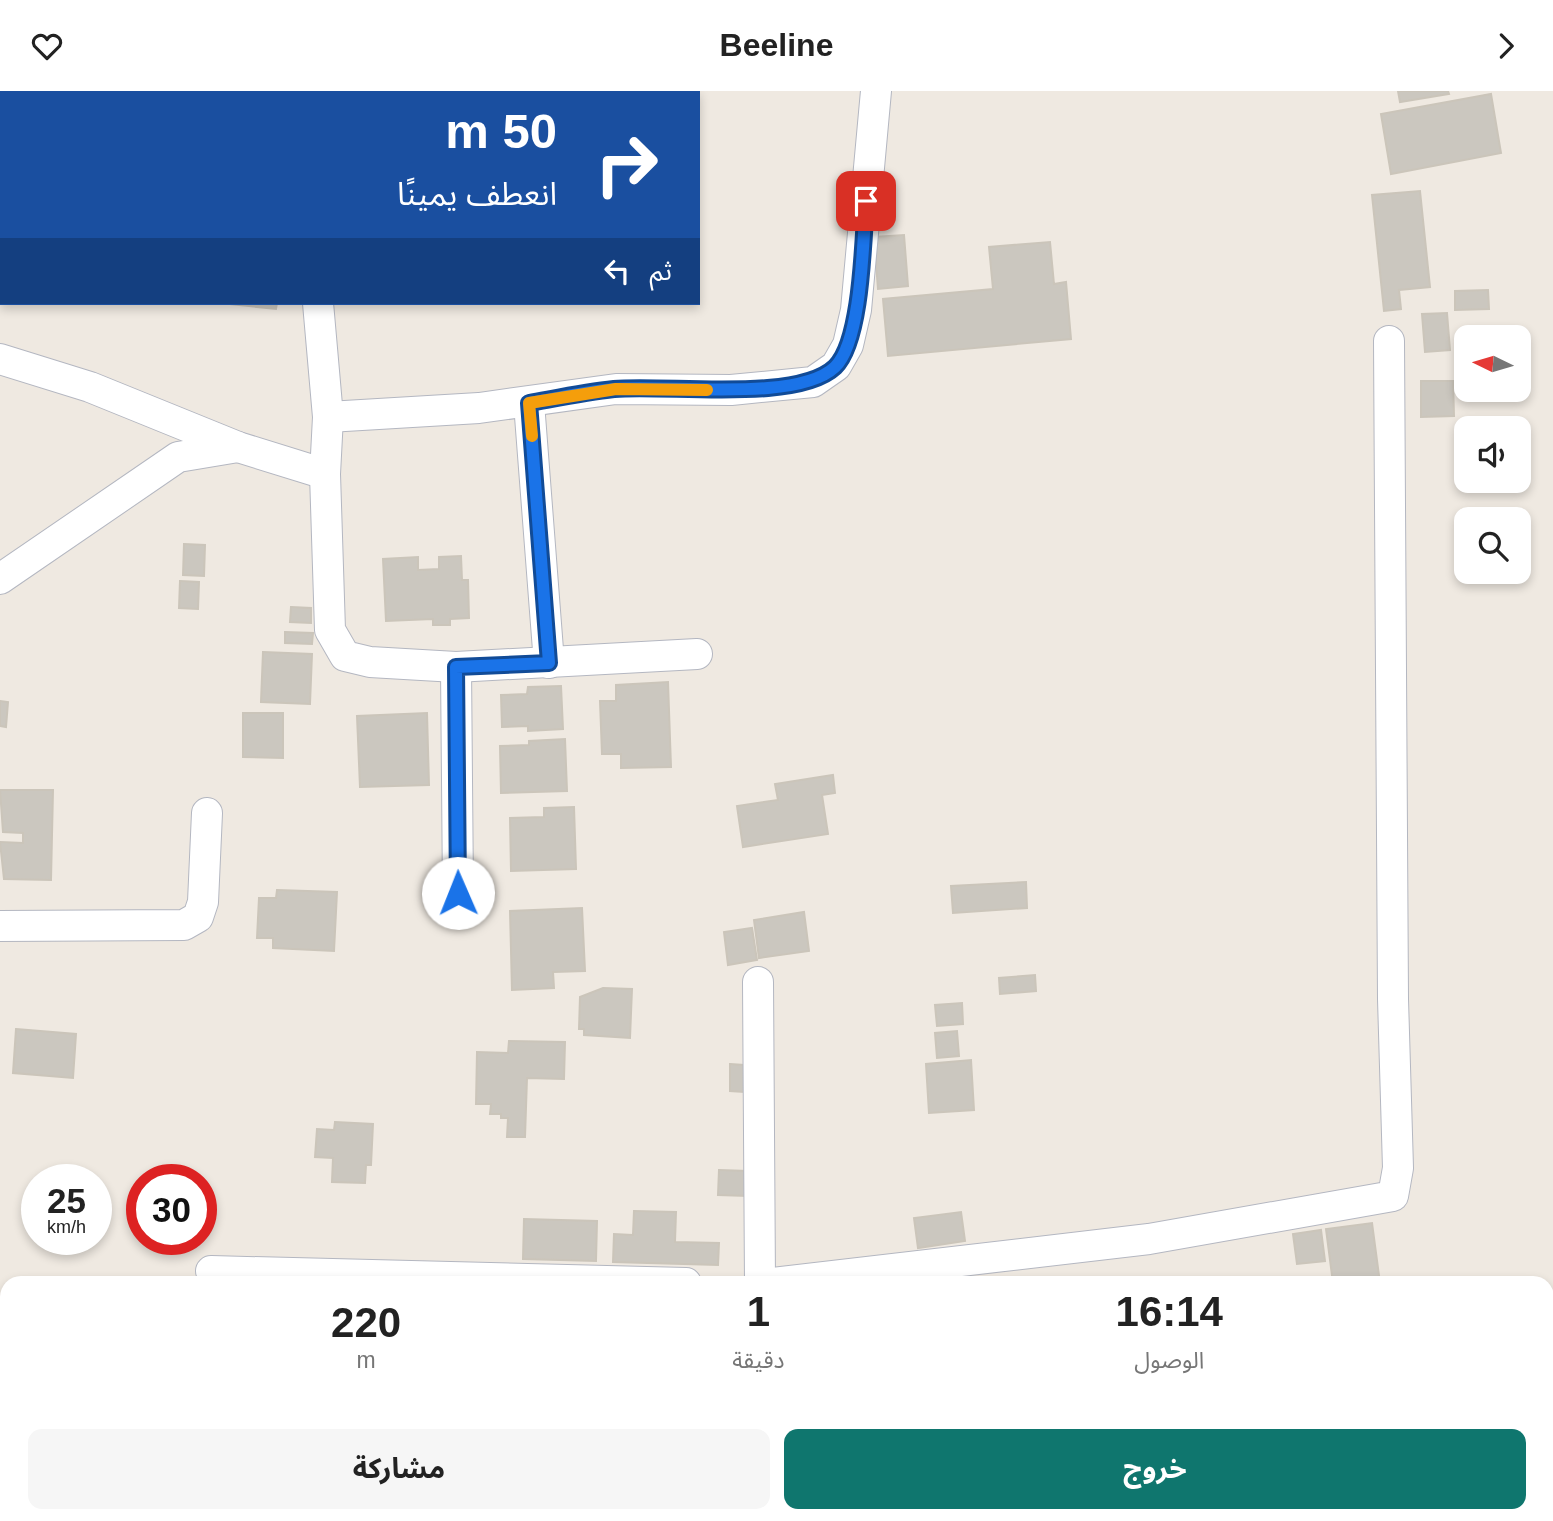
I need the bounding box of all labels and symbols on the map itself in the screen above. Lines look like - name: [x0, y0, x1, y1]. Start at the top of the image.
- pin: [836, 171, 896, 231]
- north arrow: [1454, 325, 1531, 403]
- position arrow: [421, 856, 495, 930]
- speed limit sign: 30: [126, 1164, 217, 1255]

